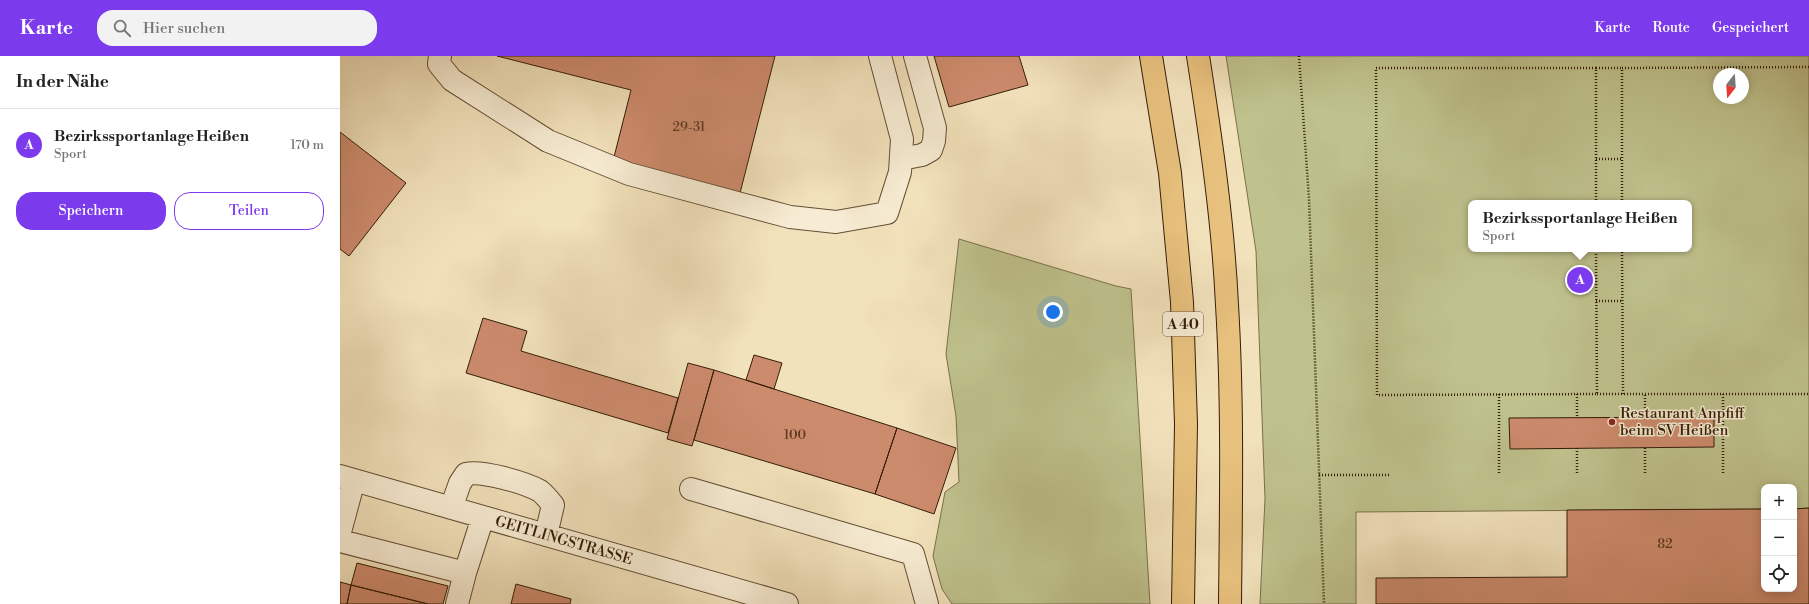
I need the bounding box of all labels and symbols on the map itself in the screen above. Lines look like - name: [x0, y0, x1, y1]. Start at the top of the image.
- north arrow: [1713, 68, 1749, 104]
- house number: 29-31: [673, 119, 706, 135]
- pin: A: [1567, 265, 1593, 295]
- your location: [1043, 302, 1063, 322]
- road number: A 40: [1163, 312, 1203, 336]
- place label: Restaurant Anpfiff beim SV Heißen: [1620, 404, 1745, 440]
- marker: Restaurant Anpfiff beim SV Heißen: [1607, 417, 1617, 427]
- house number: 100: [784, 427, 807, 443]
- street label: GEITLINGSTRASSE: [493, 512, 635, 569]
- house number: 82: [1657, 536, 1673, 552]

